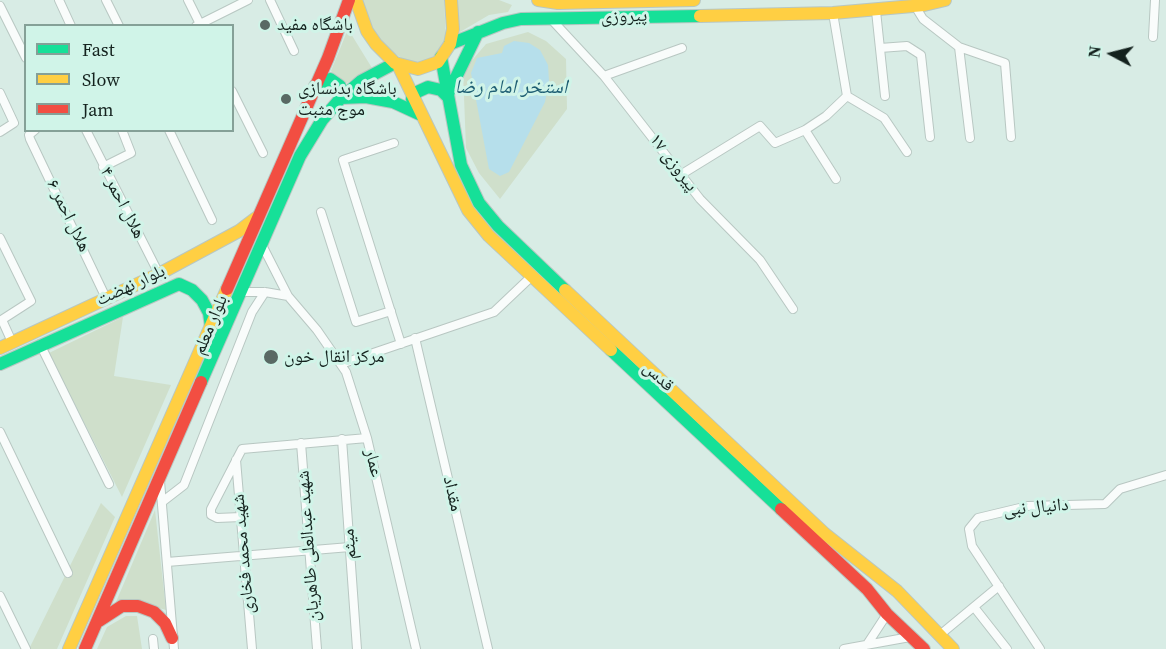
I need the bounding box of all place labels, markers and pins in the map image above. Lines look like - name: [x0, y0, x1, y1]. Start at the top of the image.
- place label: باشگاه مفید: [277, 14, 353, 36]
- marker: باشگاه مفید: [258, 18, 272, 32]
- place label: باشگاه بدنسازی موج مثبت: [298, 78, 397, 121]
- marker: باشگاه بدنسازی موج مثبت: [279, 92, 293, 106]
- place label: مرکز انقال خون: [284, 346, 384, 368]
- marker: مرکز انقال خون: [262, 348, 280, 366]

